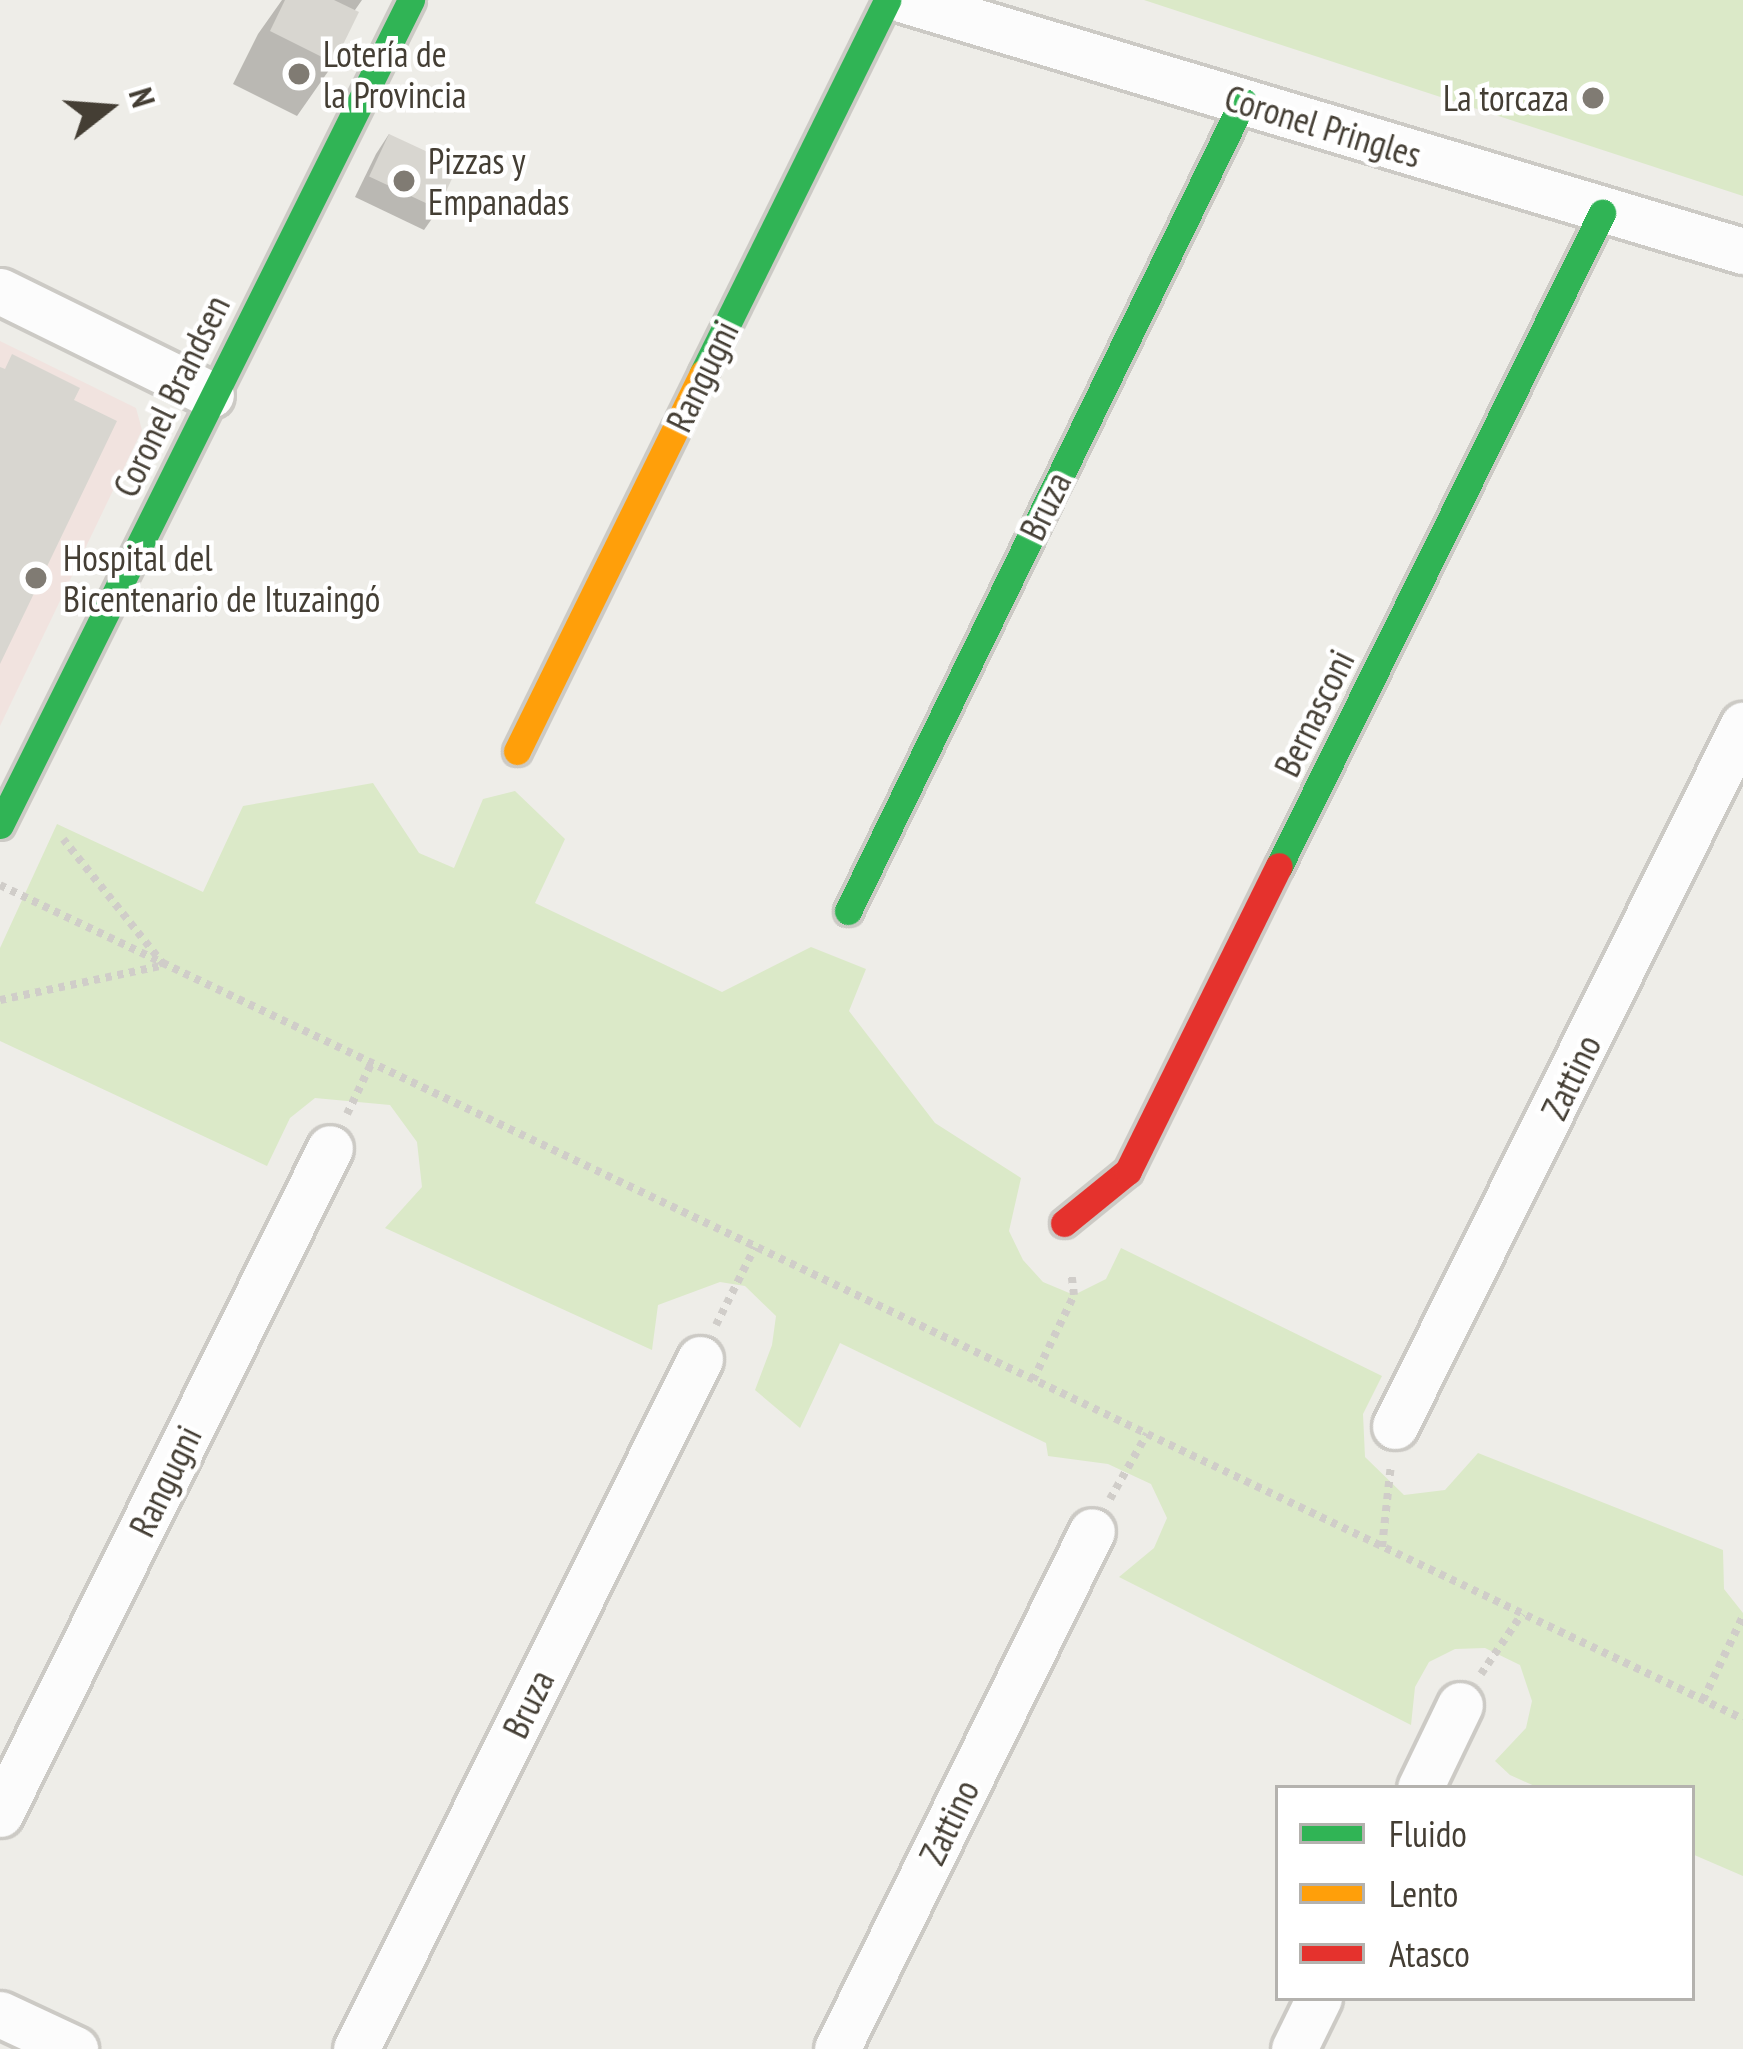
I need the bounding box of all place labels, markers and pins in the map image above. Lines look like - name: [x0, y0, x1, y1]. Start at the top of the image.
- place label: Lotería de la Provincia: [323, 31, 466, 116]
- marker: Lotería de la Provincia: [286, 61, 312, 87]
- place label: La torcaza: [1443, 76, 1569, 120]
- marker: La torcaza: [1580, 85, 1606, 111]
- place label: Pizzas y Empanadas: [428, 138, 569, 223]
- marker: Pizzas y Empanadas: [391, 168, 417, 194]
- place label: Hospital del Bicentenario de Ituzaingó: [63, 535, 380, 620]
- marker: Hospital del Bicentenario de Ituzaingó: [20, 562, 52, 594]

